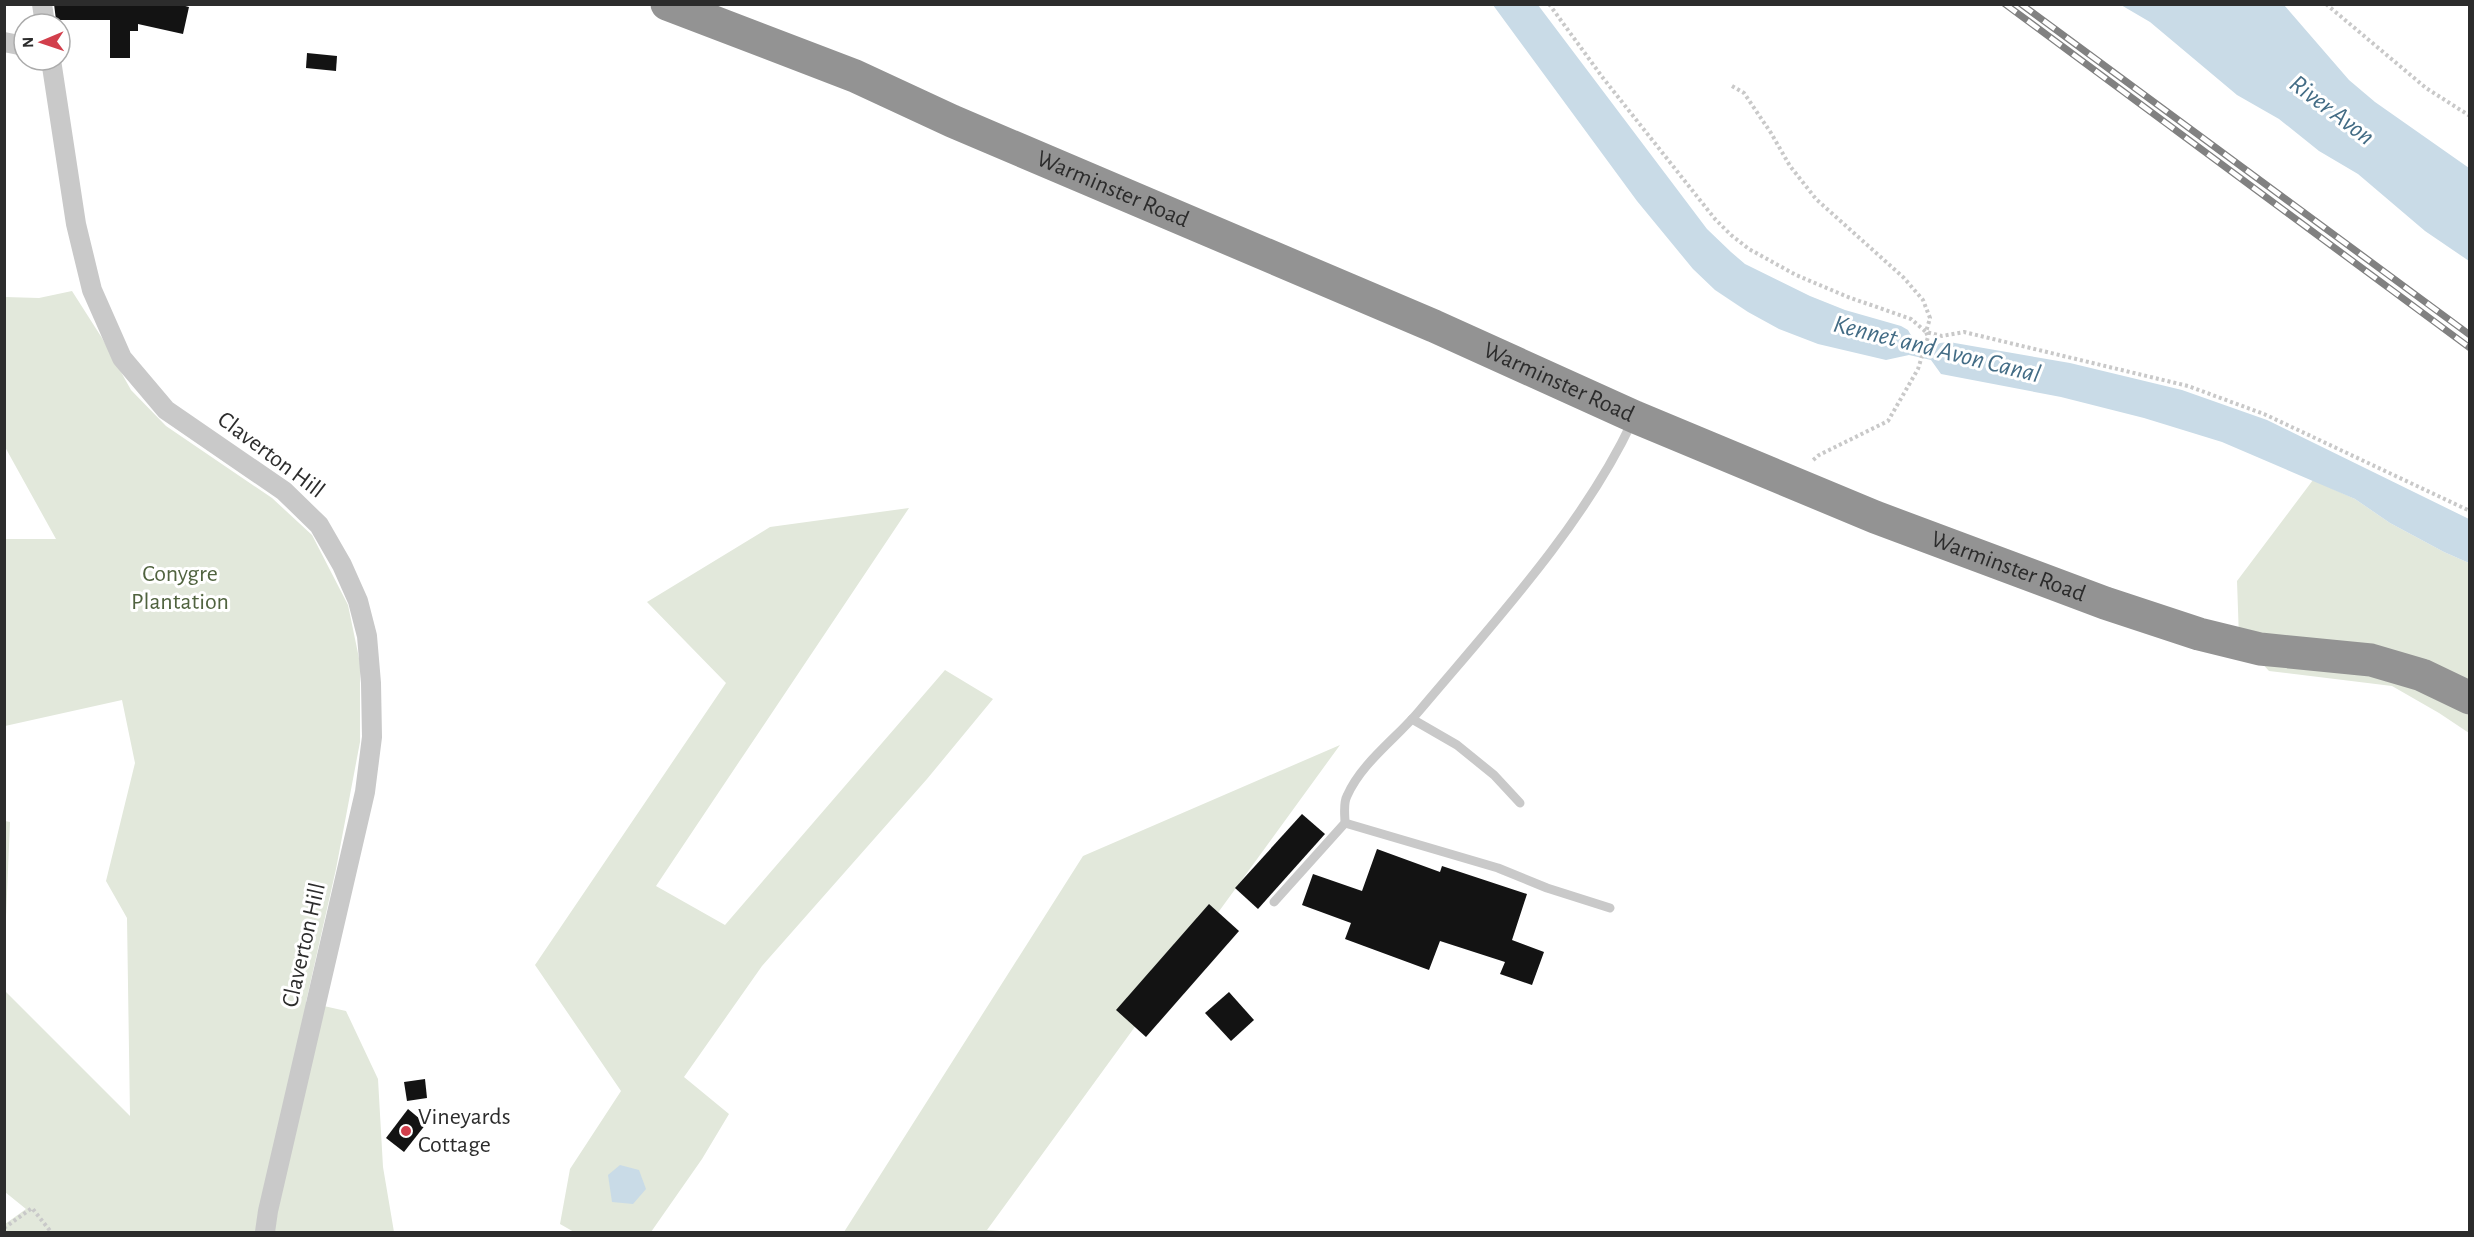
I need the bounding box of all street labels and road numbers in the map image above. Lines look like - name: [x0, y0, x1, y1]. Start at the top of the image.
- street label: Warminster Road: [1033, 146, 1193, 232]
- street label: Warminster Road: [1480, 338, 1638, 427]
- street label: Claverton Hill: [213, 407, 329, 503]
- street label: Warminster Road: [1928, 527, 2089, 607]
- street label: Claverton Hill: [278, 880, 330, 1010]

